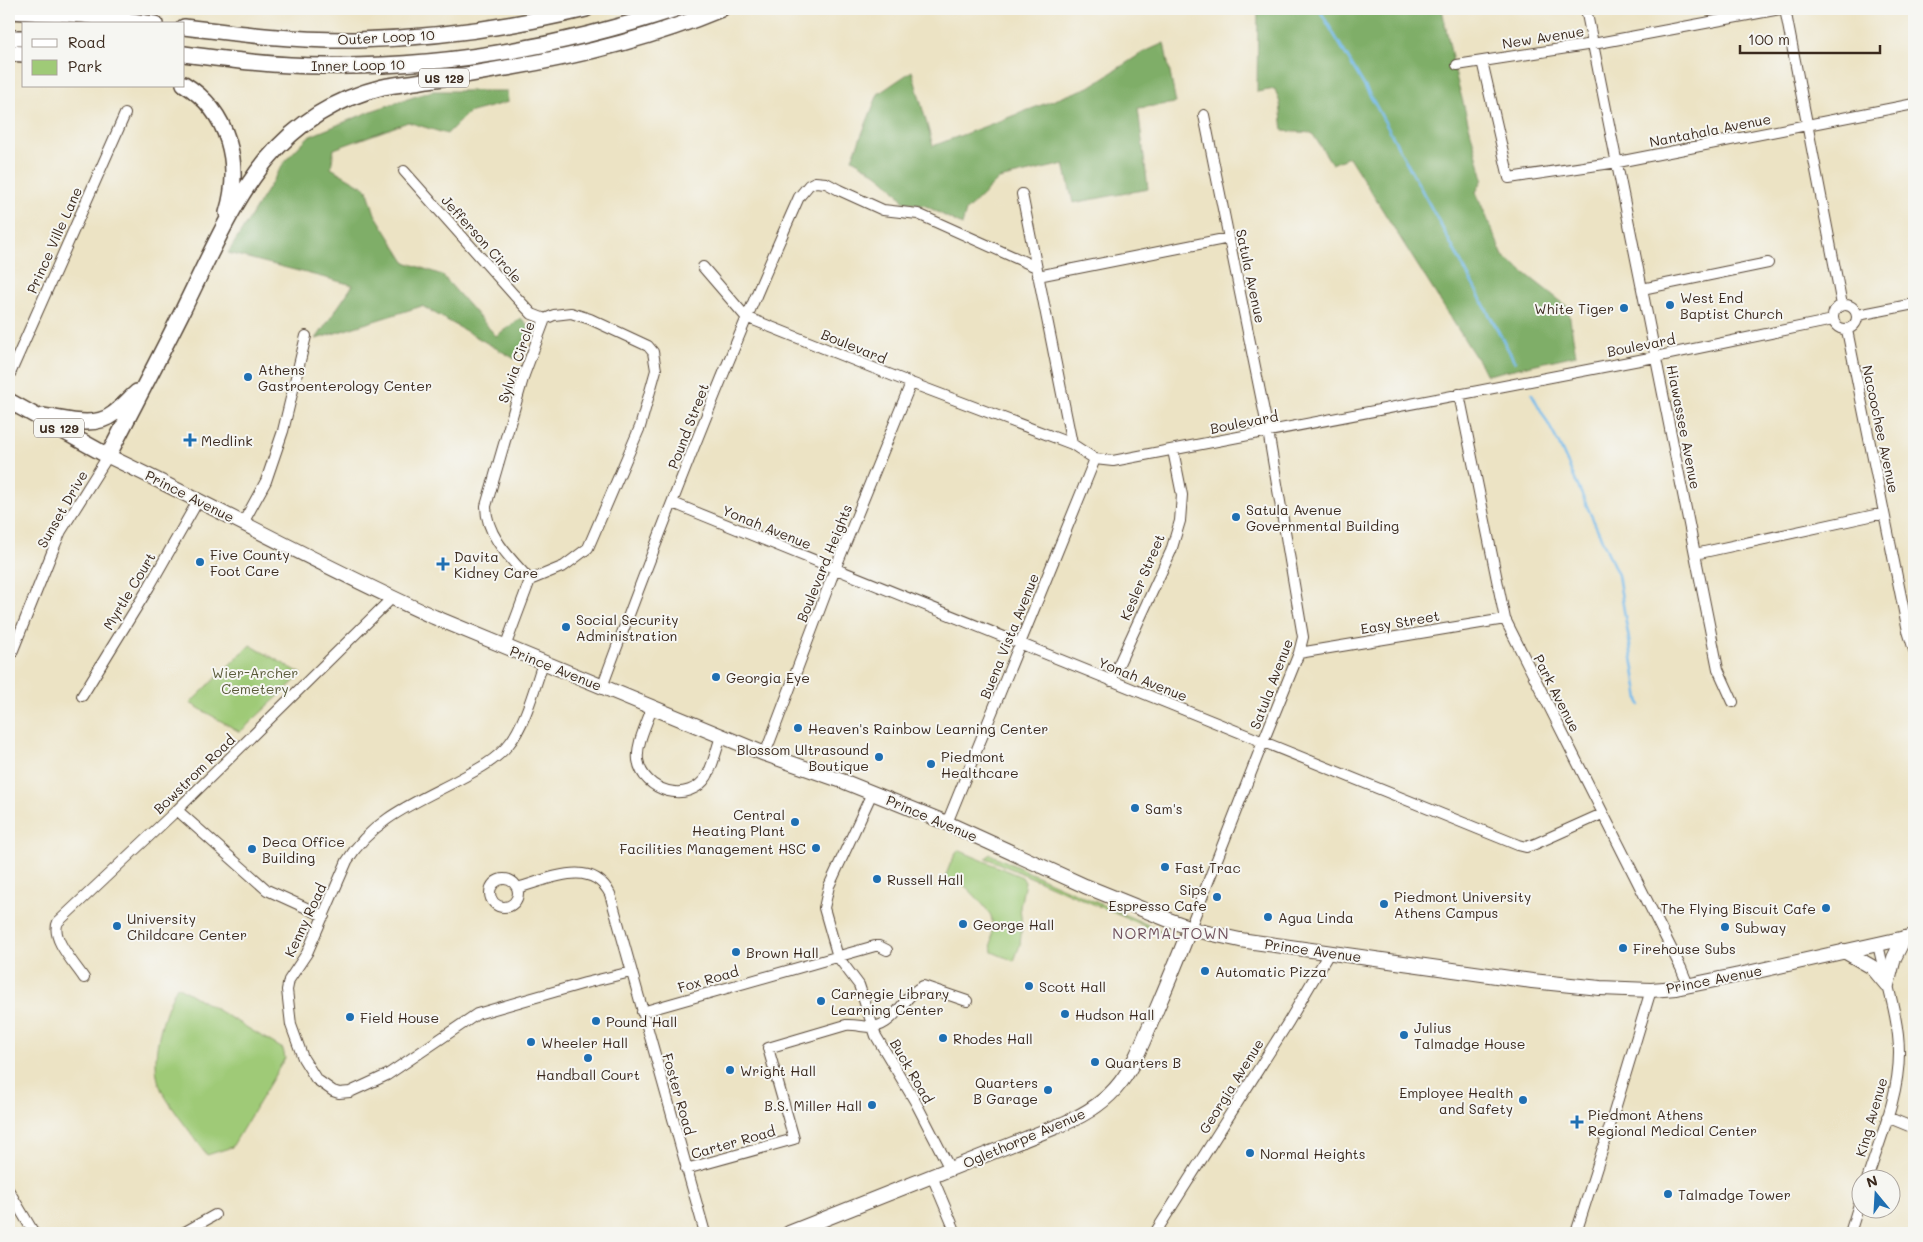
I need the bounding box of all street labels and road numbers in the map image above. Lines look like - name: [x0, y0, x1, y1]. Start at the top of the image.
- street label: New Avenue: [1501, 21, 1585, 53]
- street label: Outer Loop 10: [337, 25, 435, 49]
- street label: Inner Loop 10: [311, 55, 405, 75]
- road number: US 129: [419, 68, 469, 88]
- street label: Nantahala Avenue: [1648, 109, 1772, 151]
- street label: Prince Ville Lane: [22, 184, 86, 296]
- street label: Jefferson Circle: [437, 191, 527, 287]
- street label: Satula Avenue: [1232, 227, 1270, 325]
- street label: Sylvia Circle: [493, 319, 539, 405]
- street label: Boulevard: [819, 324, 890, 368]
- street label: Boulevard: [1605, 329, 1677, 361]
- street label: Hiawassee Avenue: [1663, 363, 1705, 491]
- street label: Nacoochee Avenue: [1858, 363, 1904, 495]
- street label: Pound Street: [663, 380, 713, 472]
- street label: Boulevard: [1208, 406, 1280, 438]
- road number: US 129: [34, 418, 84, 438]
- street label: Prince Avenue: [142, 465, 238, 527]
- street label: Sunset Drive: [32, 467, 92, 551]
- street label: Yonah Avenue: [720, 500, 814, 554]
- street label: Boulevard Heights: [792, 501, 856, 625]
- street label: Kesler Street: [1115, 531, 1169, 623]
- street label: Myrtle Court: [98, 549, 160, 633]
- street label: Buena Vista Avenue: [975, 570, 1043, 702]
- street label: Easy Street: [1359, 606, 1441, 638]
- street label: Satula Avenue: [1245, 636, 1297, 732]
- street label: Prince Avenue: [507, 641, 605, 695]
- street label: Park Avenue: [1529, 651, 1585, 735]
- street label: Yonah Avenue: [1096, 652, 1190, 706]
- street label: Bowstrom Road: [149, 730, 239, 818]
- street label: Prince Avenue: [883, 790, 981, 846]
- street label: Kenny Road: [280, 880, 330, 960]
- street label: Prince Avenue: [1263, 934, 1363, 966]
- street label: Prince Avenue: [1664, 960, 1764, 998]
- street label: Fox Road: [675, 961, 741, 997]
- street label: Buck Road: [886, 1035, 938, 1107]
- street label: Georgia Avenue: [1194, 1035, 1268, 1137]
- street label: Foster Road: [658, 1051, 700, 1137]
- street label: King Avenue: [1851, 1075, 1891, 1159]
- street label: Oglethorpe Avenue: [960, 1104, 1088, 1172]
- street label: Carter Road: [689, 1121, 778, 1163]

